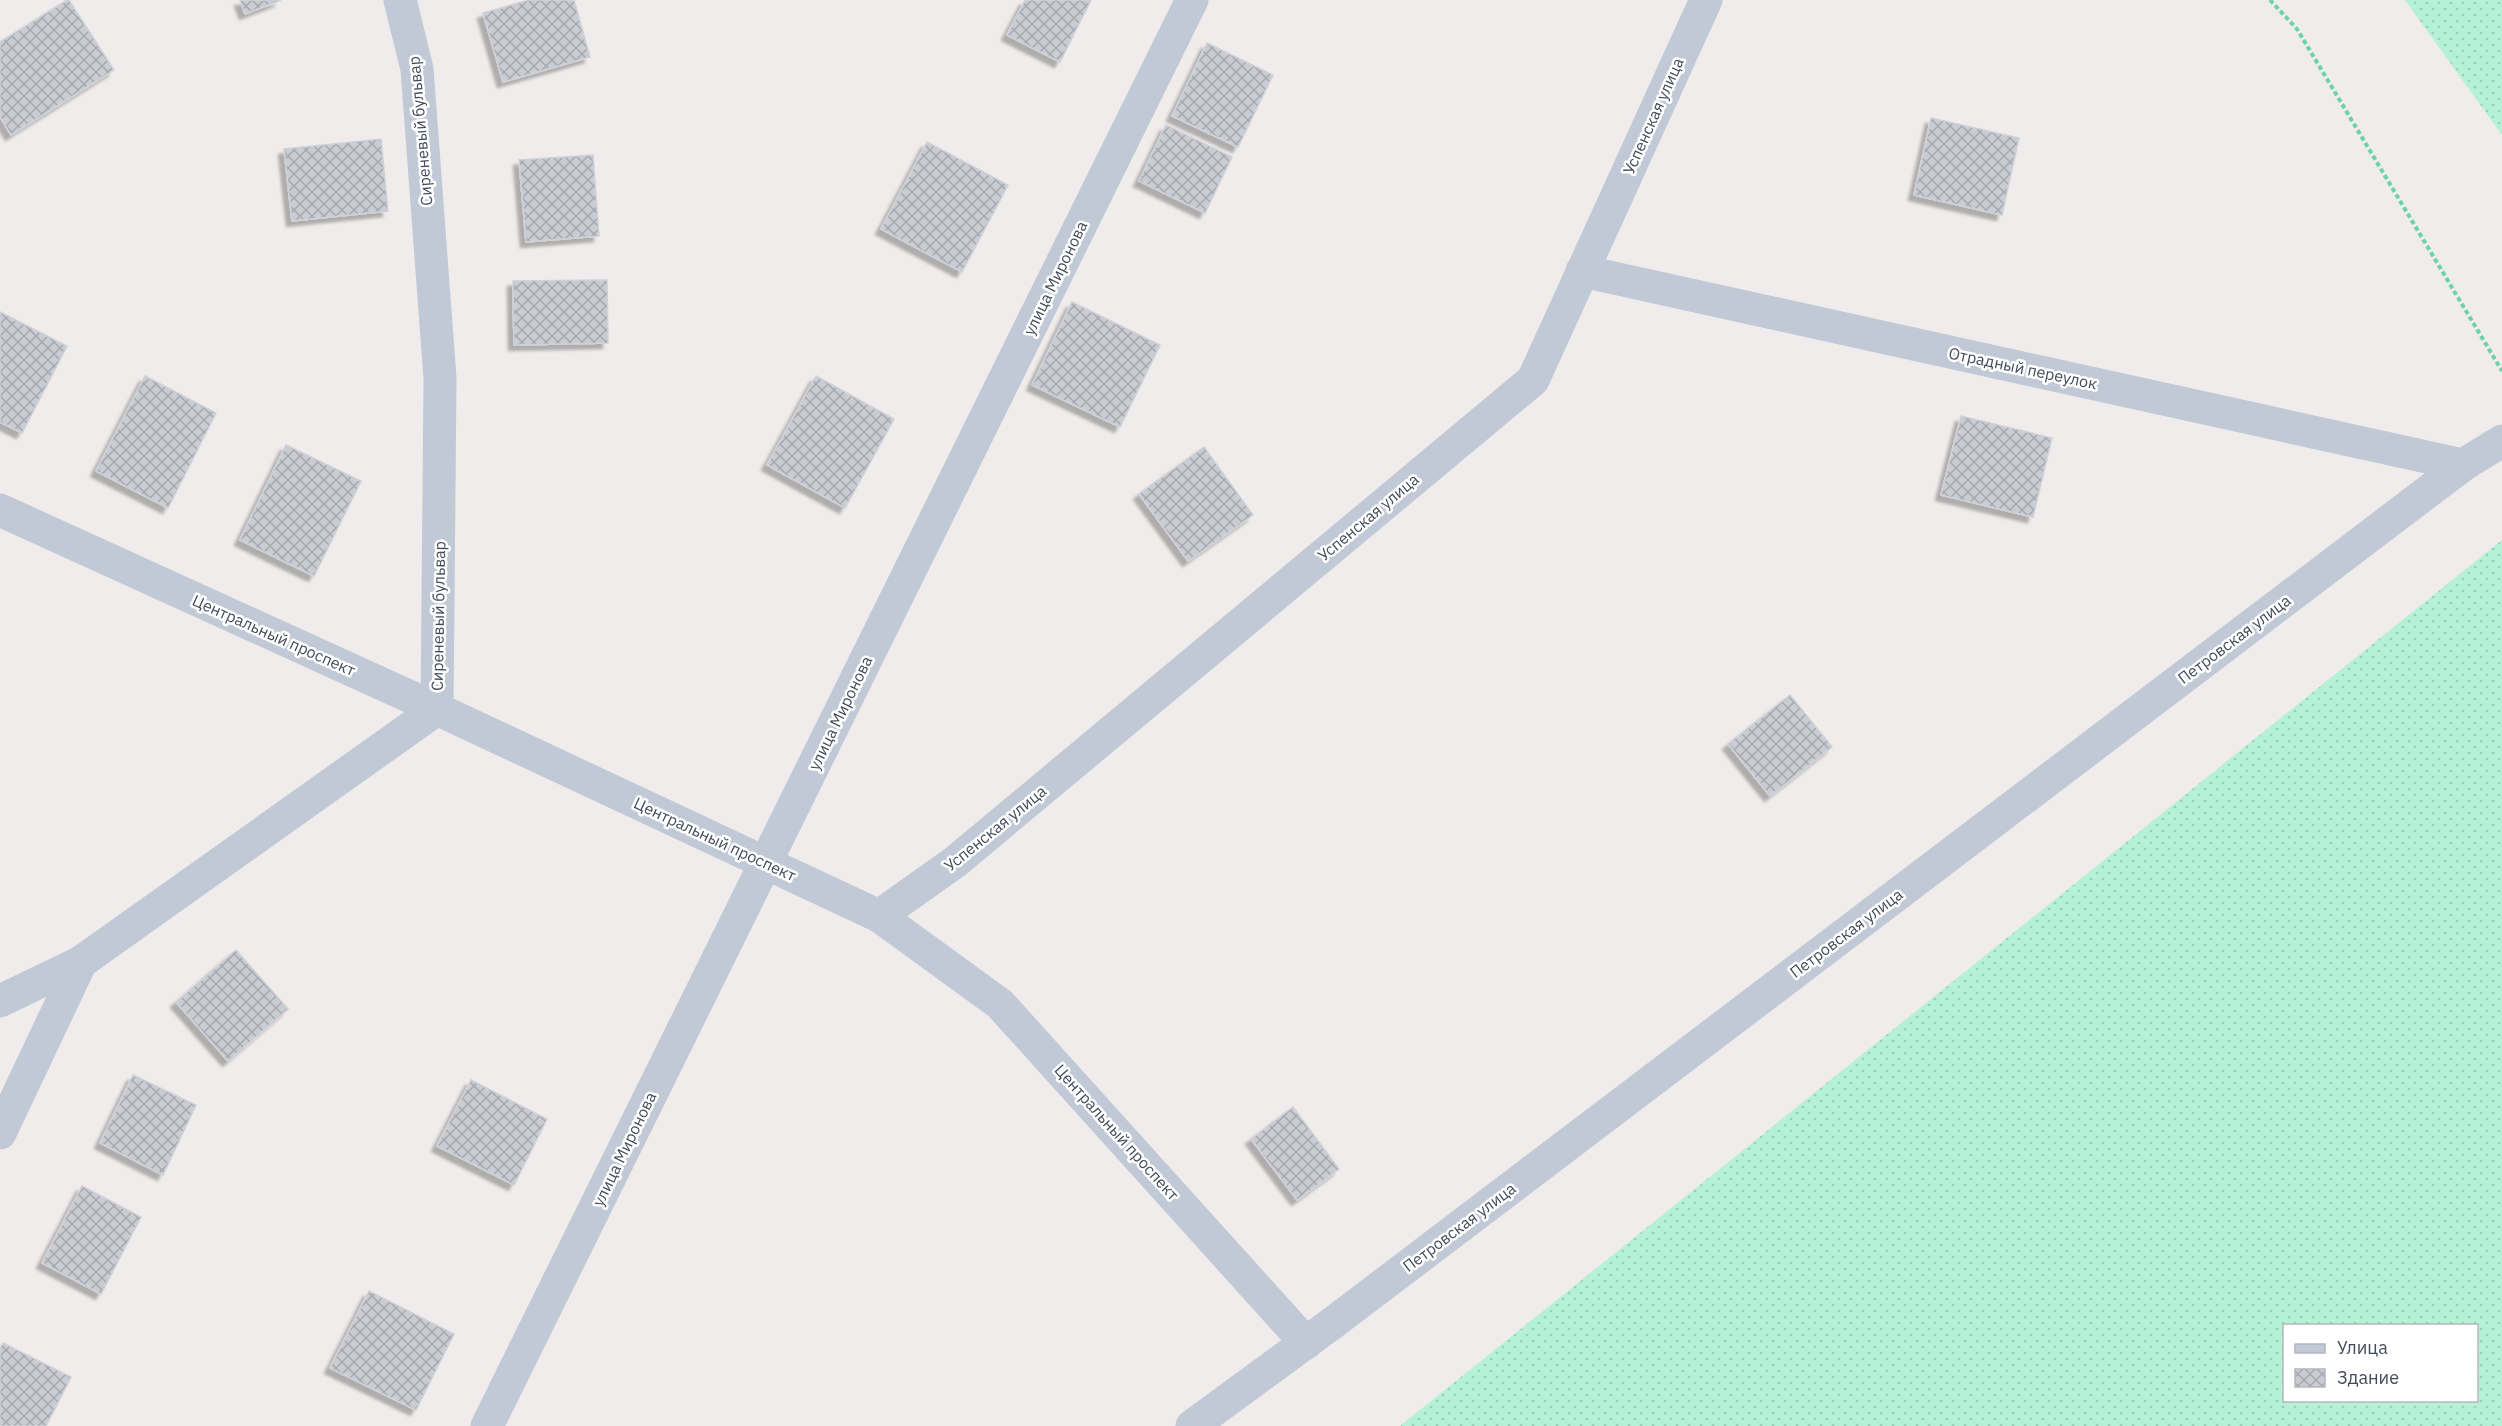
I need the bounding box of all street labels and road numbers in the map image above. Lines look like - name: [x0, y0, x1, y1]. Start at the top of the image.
- street label: Успенская улица: [1618, 54, 1688, 177]
- street label: Сиреневый бульвар: [404, 55, 436, 207]
- street label: улица Миронова: [1019, 217, 1091, 338]
- street label: Отрадный переулок: [1947, 342, 2099, 394]
- street label: Успенская улица: [1313, 469, 1423, 565]
- street label: Сиреневый бульвар: [427, 541, 449, 691]
- street label: Центральный проспект: [189, 590, 359, 680]
- street label: Петровская улица: [2174, 590, 2295, 688]
- street label: улица Миронова: [804, 652, 876, 773]
- street label: Успенская улица: [940, 780, 1050, 875]
- street label: Центральный проспект: [631, 793, 800, 886]
- street label: Петровская улица: [1786, 884, 1907, 982]
- street label: Центральный проспект: [1050, 1060, 1184, 1205]
- street label: улица Миронова: [588, 1088, 660, 1209]
- street label: Петровская улица: [1399, 1178, 1520, 1276]

